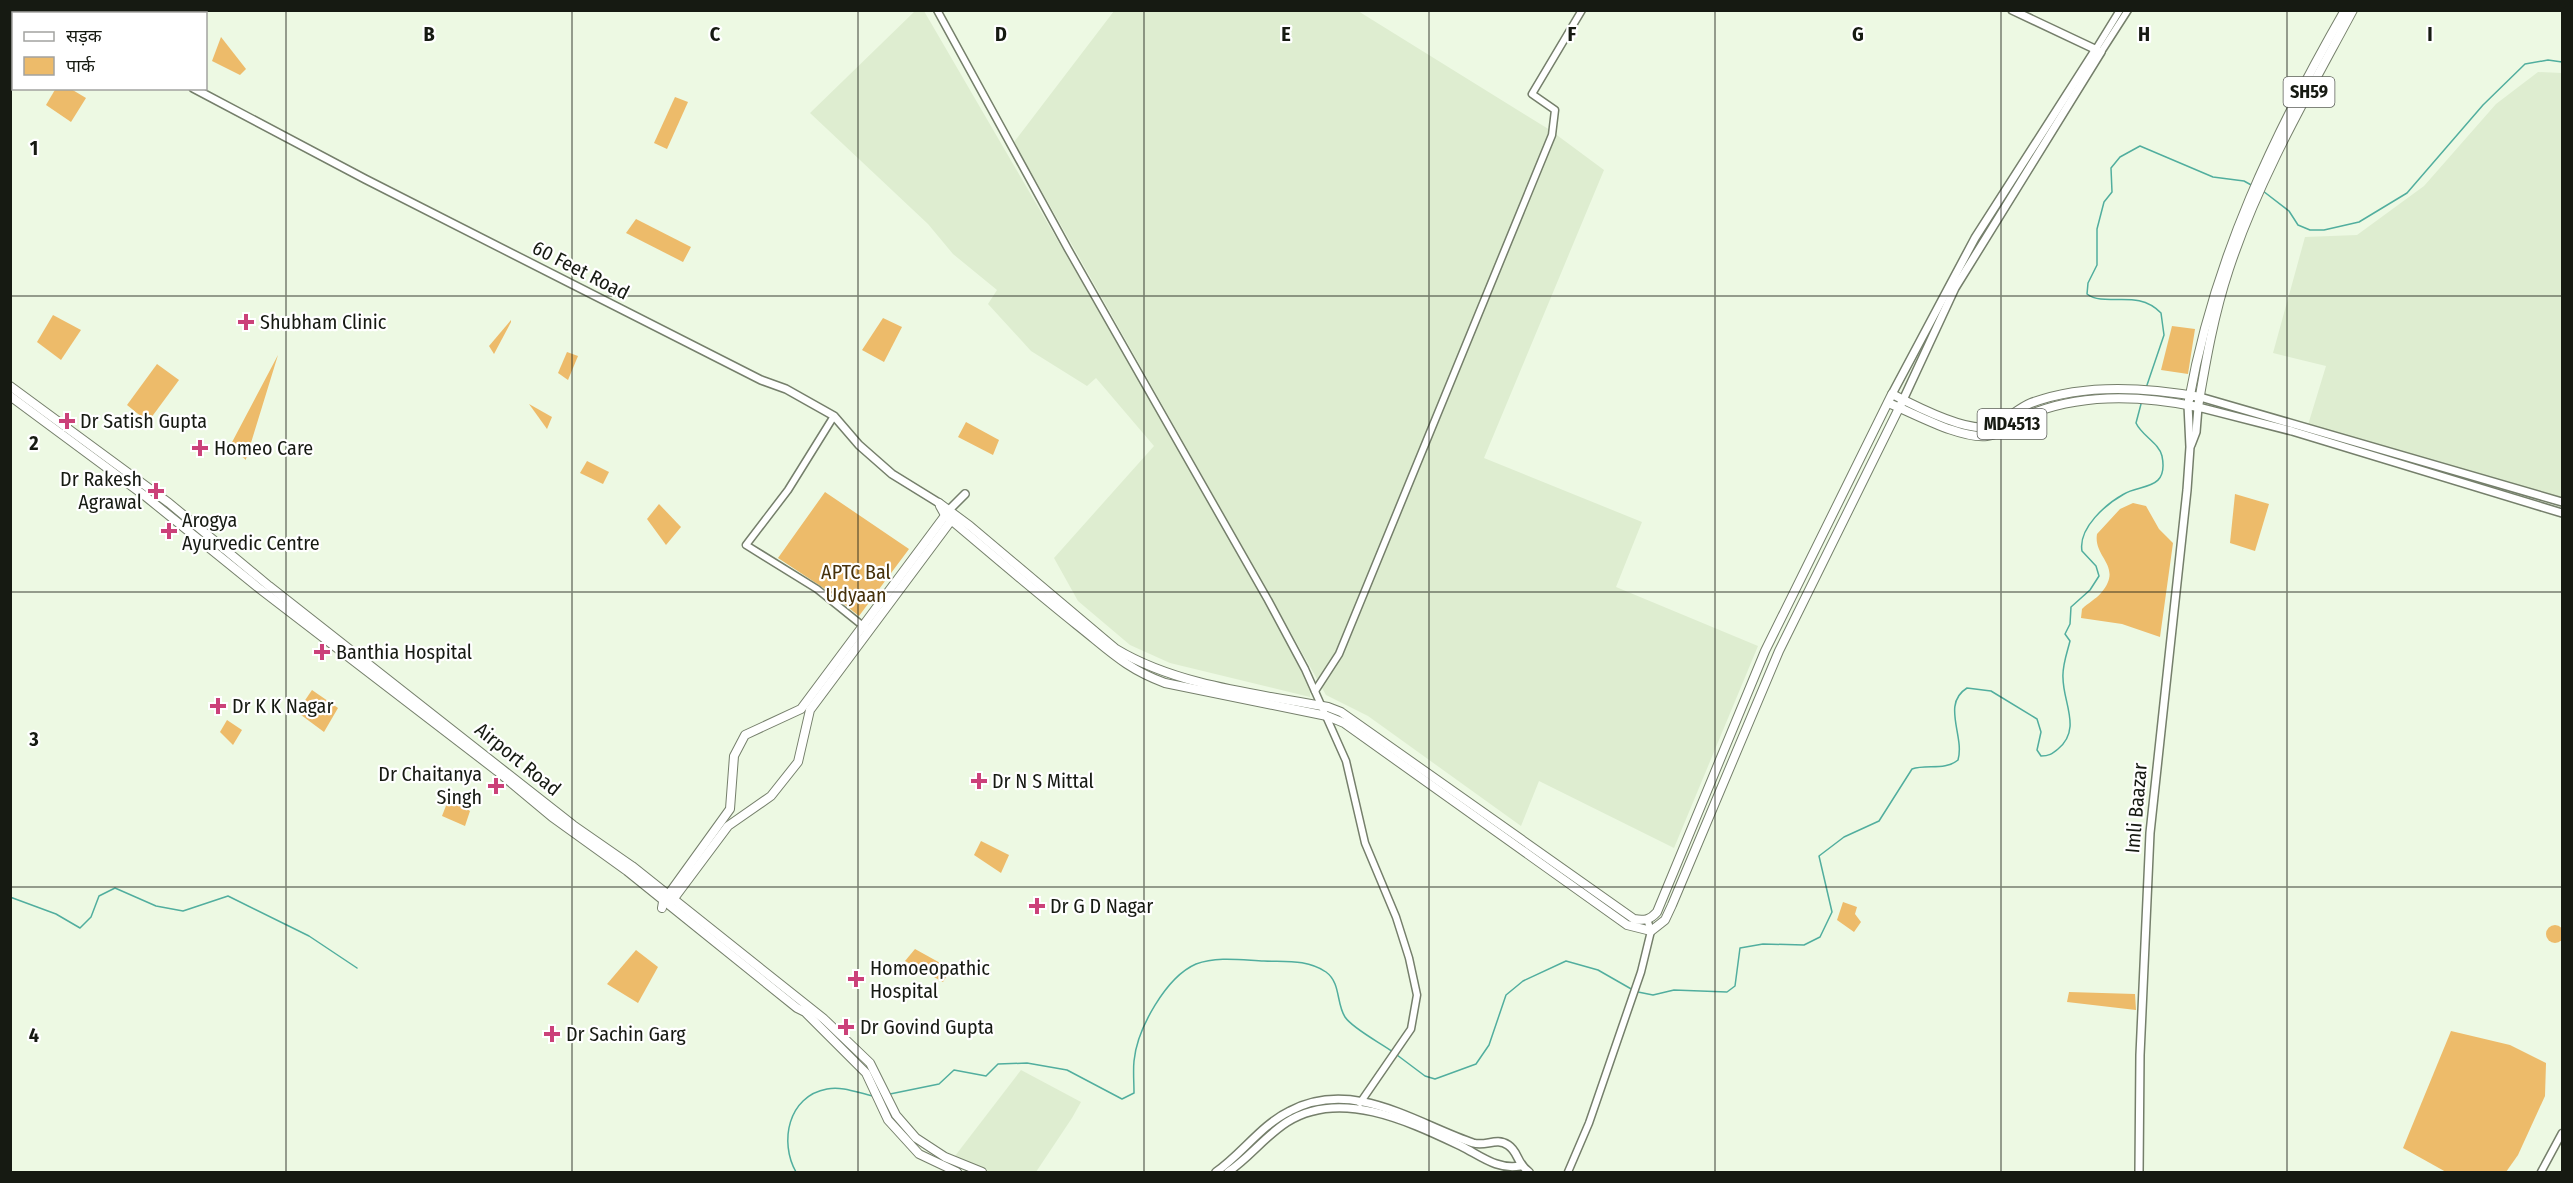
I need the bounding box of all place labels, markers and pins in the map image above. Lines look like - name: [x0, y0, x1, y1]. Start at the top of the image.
- place label: Shubham Clinic: [260, 310, 387, 334]
- marker: Shubham Clinic: [237, 313, 255, 331]
- place label: Dr Satish Gupta: [80, 409, 207, 433]
- marker: Dr Satish Gupta: [58, 412, 76, 430]
- place label: Homeo Care: [214, 436, 313, 460]
- marker: Homeo Care: [191, 439, 209, 457]
- place label: Dr Rakesh Agrawal: [60, 467, 142, 514]
- marker: Dr Rakesh Agrawal: [147, 482, 165, 500]
- place label: Arogya Ayurvedic Centre: [182, 508, 320, 555]
- marker: Arogya Ayurvedic Centre: [160, 522, 178, 540]
- place label: Banthia Hospital: [336, 640, 472, 664]
- marker: Banthia Hospital: [313, 643, 331, 661]
- place label: Dr K K Nagar: [232, 694, 333, 718]
- marker: Dr K K Nagar: [209, 697, 227, 715]
- place label: Dr Chaitanya Singh: [378, 762, 482, 809]
- place label: Dr N S Mittal: [992, 769, 1094, 793]
- marker: Dr N S Mittal: [970, 772, 988, 790]
- marker: Dr Chaitanya Singh: [487, 777, 505, 795]
- place label: Dr G D Nagar: [1050, 894, 1153, 918]
- marker: Dr G D Nagar: [1028, 897, 1046, 915]
- place label: Homoeopathic Hospital: [870, 956, 990, 1003]
- marker: Homoeopathic Hospital: [847, 970, 865, 988]
- place label: Dr Govind Gupta: [860, 1015, 994, 1039]
- marker: Dr Govind Gupta: [837, 1018, 855, 1036]
- place label: Dr Sachin Garg: [566, 1022, 686, 1046]
- marker: Dr Sachin Garg: [543, 1025, 561, 1043]

